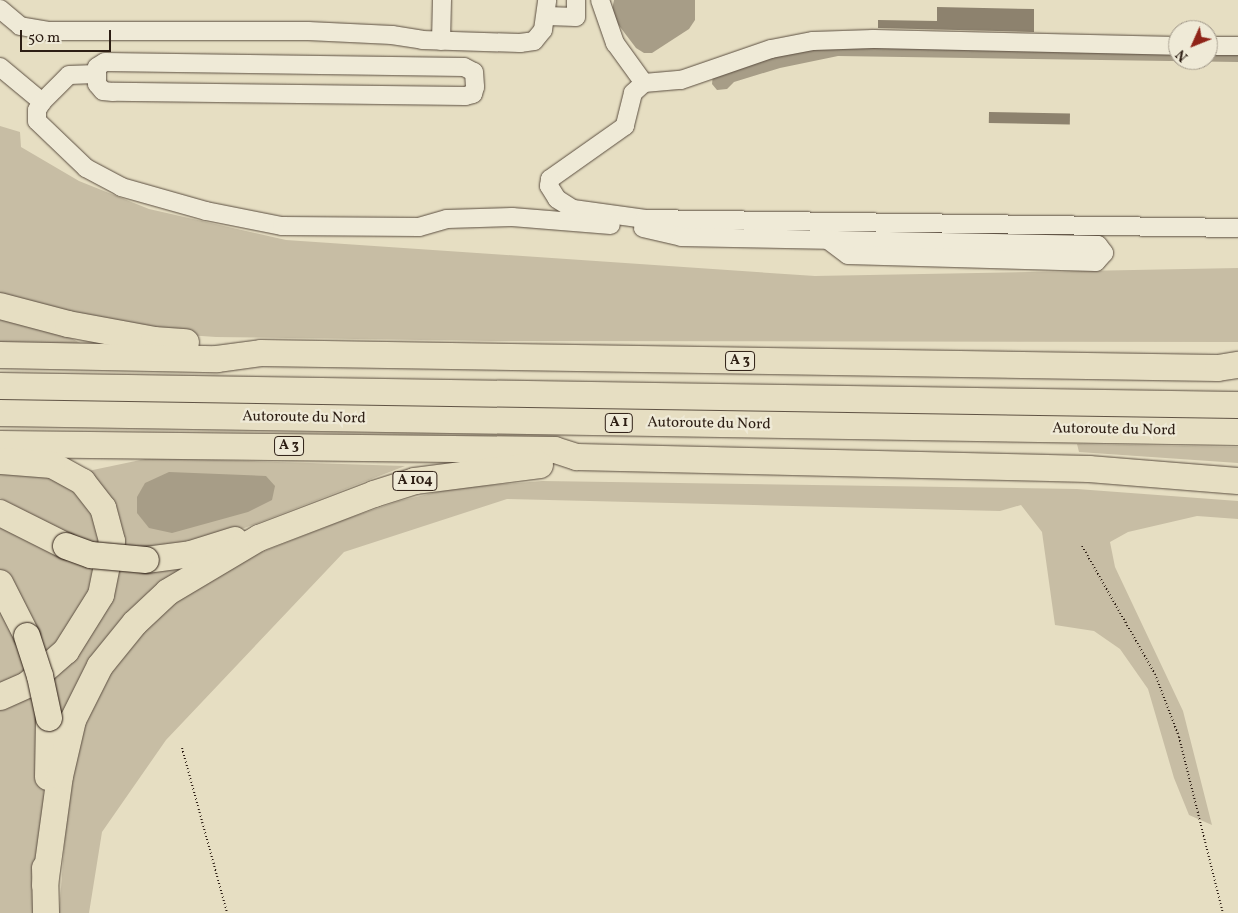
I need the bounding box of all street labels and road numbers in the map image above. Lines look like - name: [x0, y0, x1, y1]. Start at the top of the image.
- road number: A 3: [725, 350, 755, 372]
- street label: Autoroute du Nord: [242, 408, 366, 428]
- road number: A 1: [604, 412, 634, 434]
- street label: Autoroute du Nord: [647, 414, 771, 434]
- street label: Autoroute du Nord: [1052, 420, 1176, 440]
- road number: A 3: [274, 434, 304, 458]
- road number: A 104: [391, 470, 439, 492]

